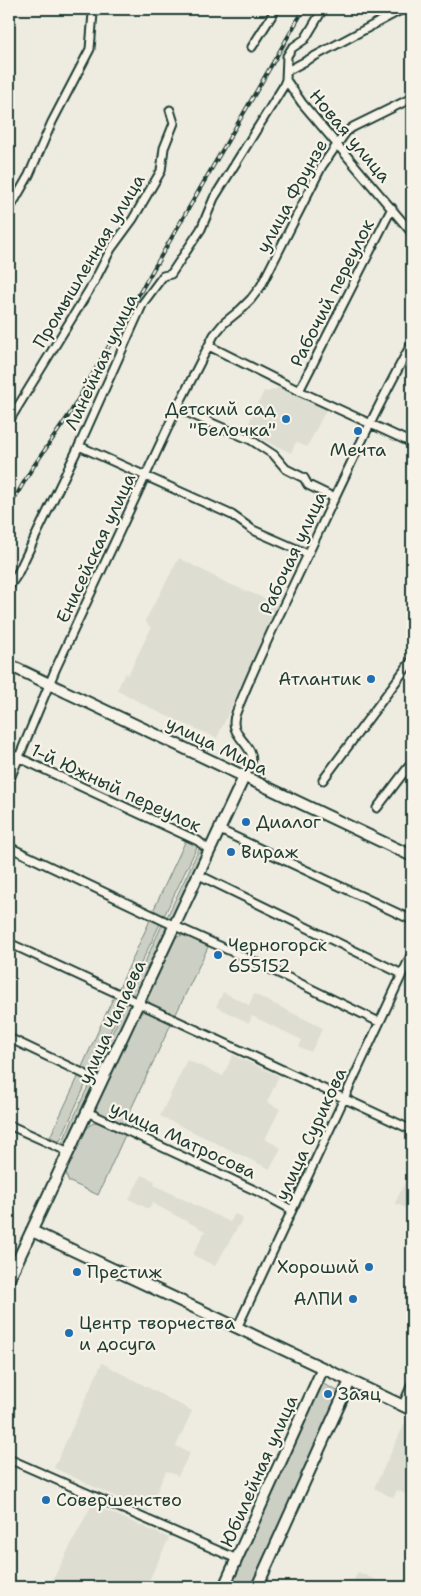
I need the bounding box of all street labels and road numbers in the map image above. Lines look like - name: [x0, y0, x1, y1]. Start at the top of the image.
- street label: Новая улица: [304, 84, 396, 188]
- street label: улица Фрунзе: [251, 135, 333, 257]
- street label: Промышленная улица: [28, 170, 150, 352]
- street label: Рабочий переулок: [284, 215, 380, 371]
- street label: Линейная улица: [59, 290, 143, 434]
- street label: Енисейская улица: [51, 469, 141, 627]
- street label: Рабочая улица: [254, 487, 332, 619]
- street label: улица Мира: [162, 711, 272, 781]
- street label: 1-й Южный переулок: [27, 738, 206, 838]
- street label: улица Чапаева: [73, 956, 151, 1088]
- street label: улица Сурикова: [270, 1064, 352, 1204]
- street label: улица Матросова: [106, 1096, 260, 1184]
- street label: Юбилейная улица: [215, 1391, 303, 1551]

